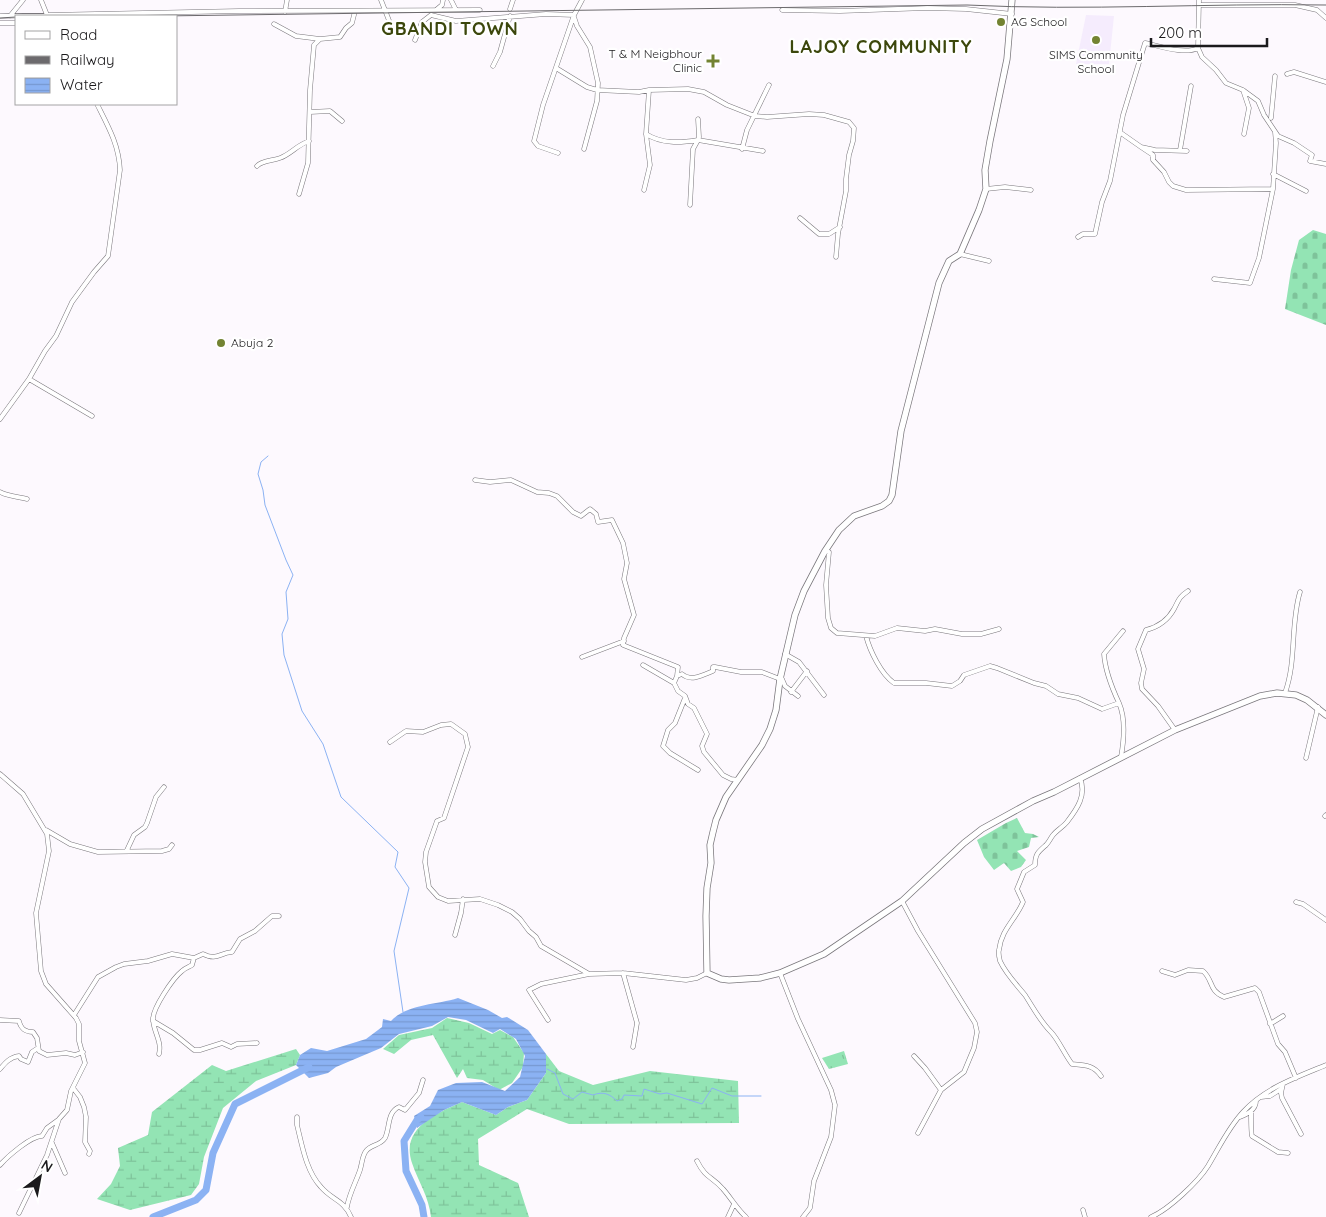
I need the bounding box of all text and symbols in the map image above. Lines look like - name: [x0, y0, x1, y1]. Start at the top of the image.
- place label: AG School: [1011, 14, 1067, 29]
- legend: [15, 15, 178, 105]
- scale bar: [1151, 15, 1267, 47]
- marker: AG School: [995, 16, 1007, 28]
- district label: GBANDI TOWN: [381, 17, 519, 40]
- text: 200 m: [1158, 23, 1202, 42]
- text: Road: [60, 25, 97, 44]
- marker: SIMS Community School: [1090, 34, 1102, 46]
- district label: LAJOY COMMUNITY: [790, 35, 973, 58]
- place label: T & M Neigbhour Clinic: [608, 46, 702, 75]
- place label: SIMS Community School: [1049, 47, 1143, 76]
- text: Railway: [60, 50, 115, 69]
- marker: T & M Neigbhour Clinic: [706, 54, 720, 68]
- text: Water: [60, 75, 103, 94]
- place label: Abuja 2: [231, 335, 274, 350]
- marker: Abuja 2: [215, 337, 227, 349]
- north arrow: [15, 1152, 65, 1202]
- text: N: [38, 1156, 56, 1176]

